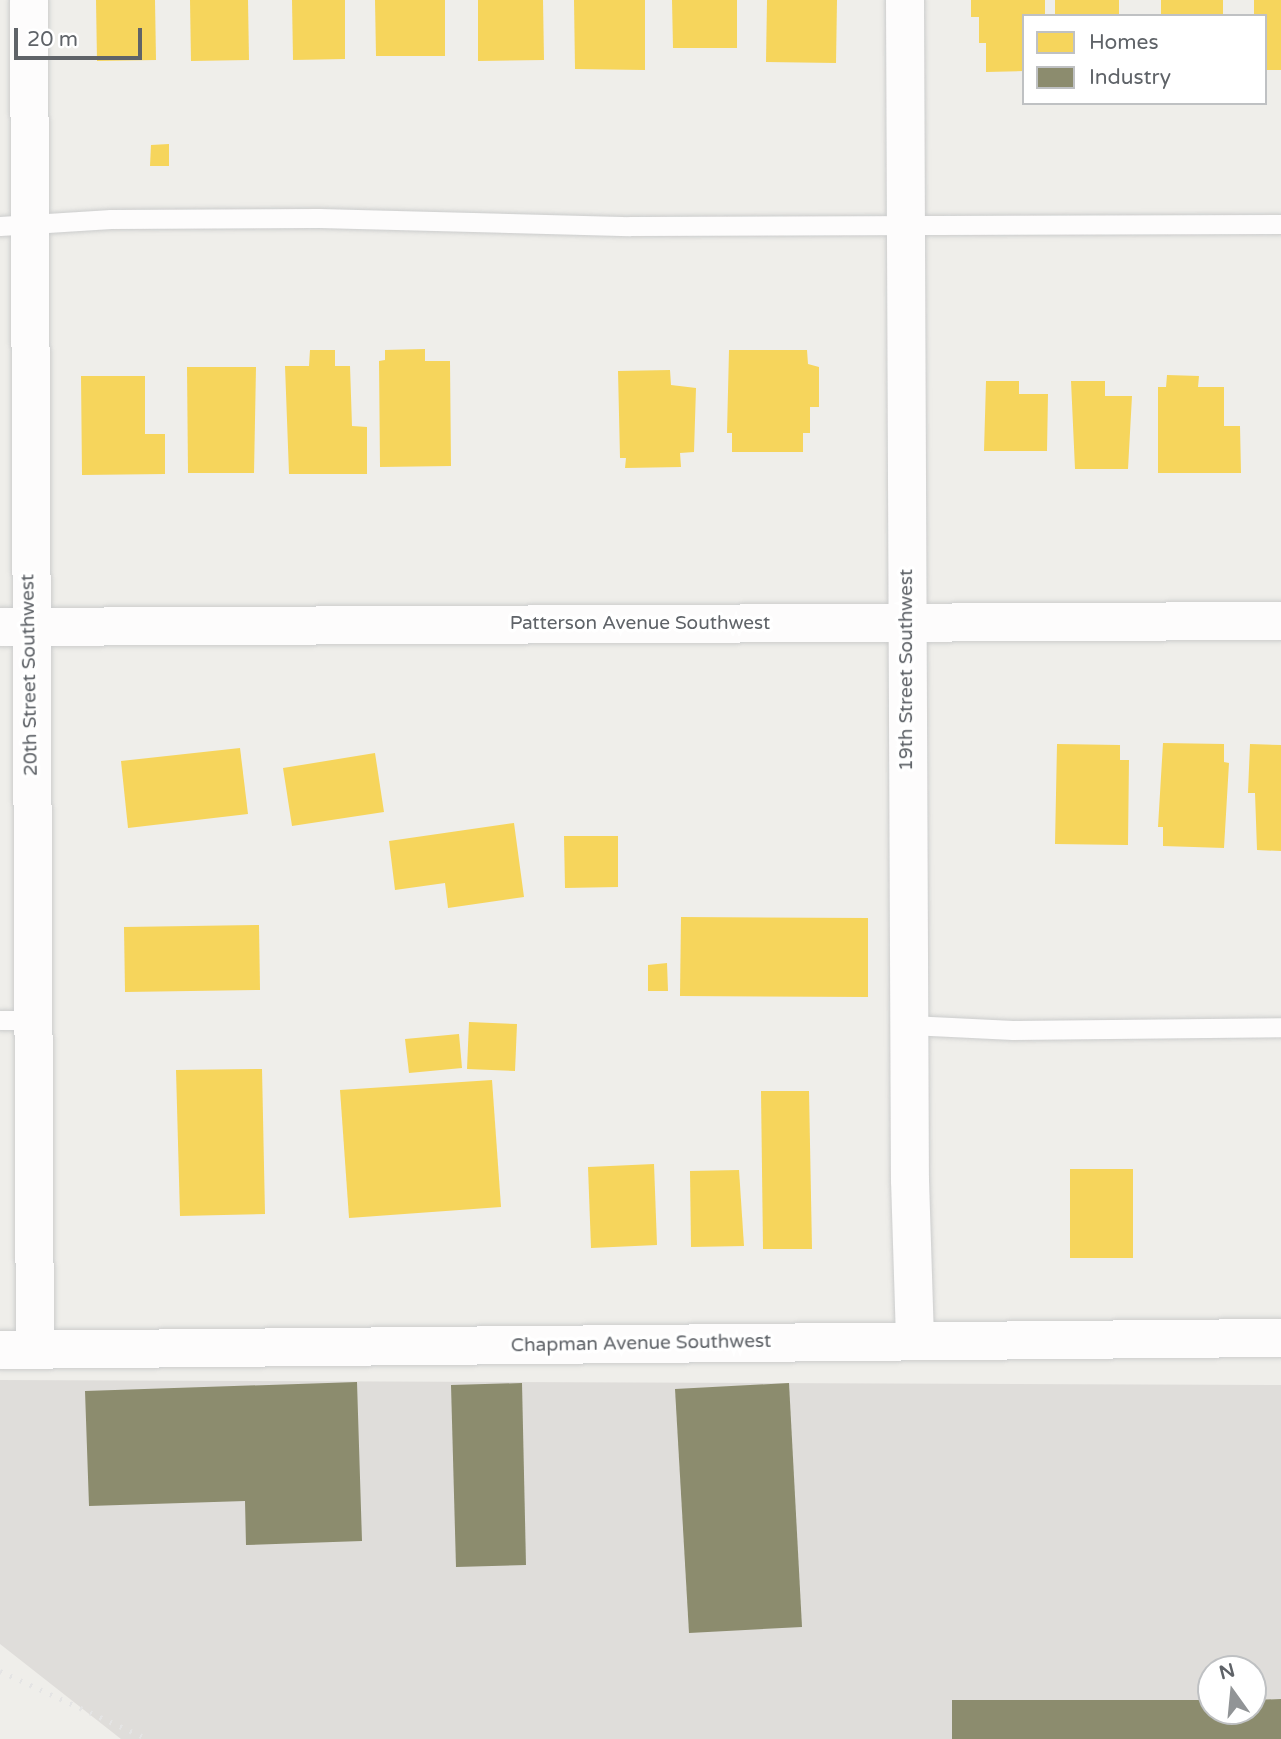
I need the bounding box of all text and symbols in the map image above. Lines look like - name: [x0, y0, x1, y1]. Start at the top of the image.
- scale bar: [18, 14, 145, 58]
- legend: [1022, 14, 1267, 105]
- text: 20 m: [27, 27, 78, 52]
- text: Homes: [1089, 30, 1159, 55]
- text: Industry: [1089, 65, 1171, 90]
- street label: 19th Street Southwest: [896, 569, 918, 771]
- street label: 20th Street Southwest: [17, 574, 43, 776]
- street label: Patterson Avenue Southwest: [510, 613, 770, 635]
- street label: Chapman Avenue Southwest: [511, 1330, 771, 1358]
- north arrow: [1197, 1655, 1267, 1725]
- text: N: [1217, 1659, 1237, 1684]

